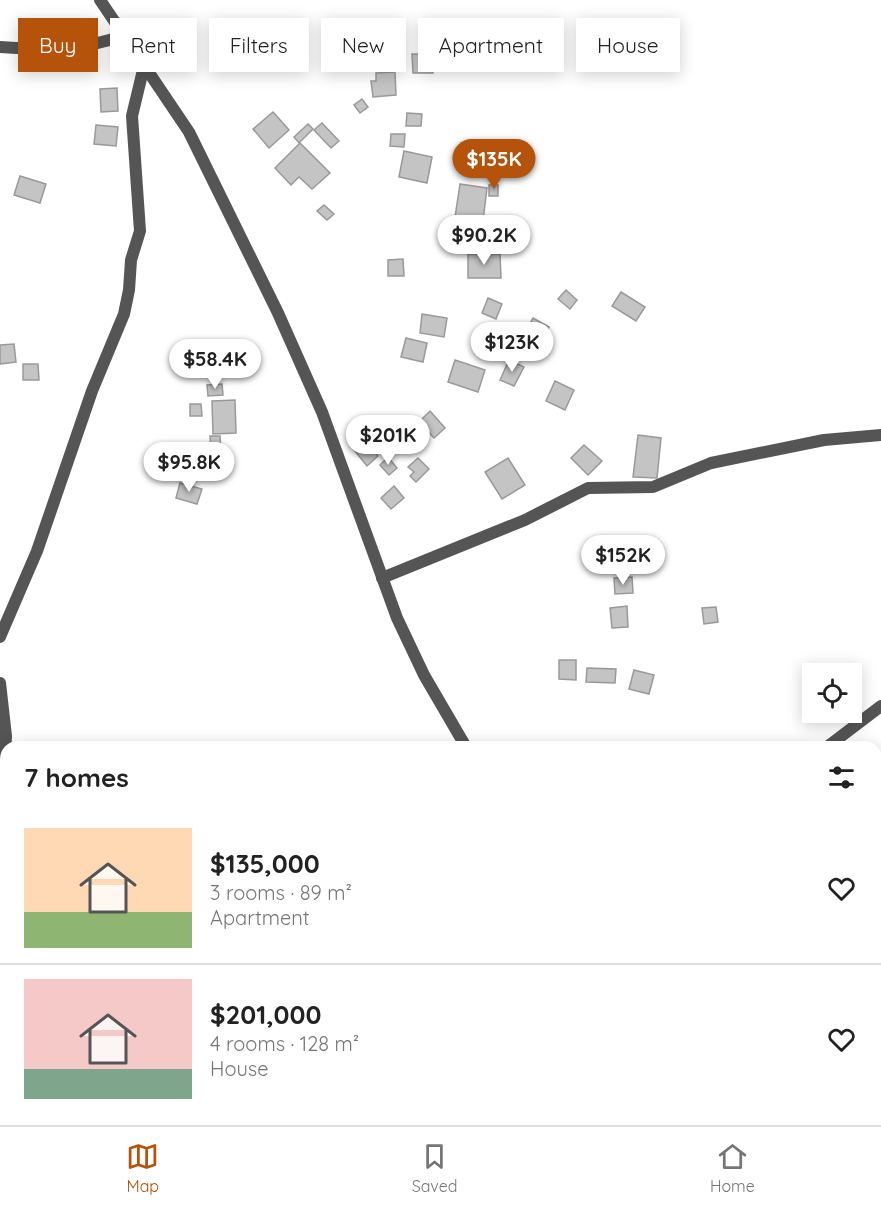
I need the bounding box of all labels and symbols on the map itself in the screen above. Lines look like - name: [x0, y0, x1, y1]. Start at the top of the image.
- pin: $135K: [452, 139, 536, 190]
- pin: $90.2K: [435, 215, 533, 266]
- pin: $123K: [470, 322, 554, 373]
- pin: $58.4K: [166, 339, 264, 390]
- pin: $201K: [346, 415, 430, 466]
- pin: $95.8K: [140, 442, 238, 493]
- pin: $152K: [581, 535, 665, 586]

